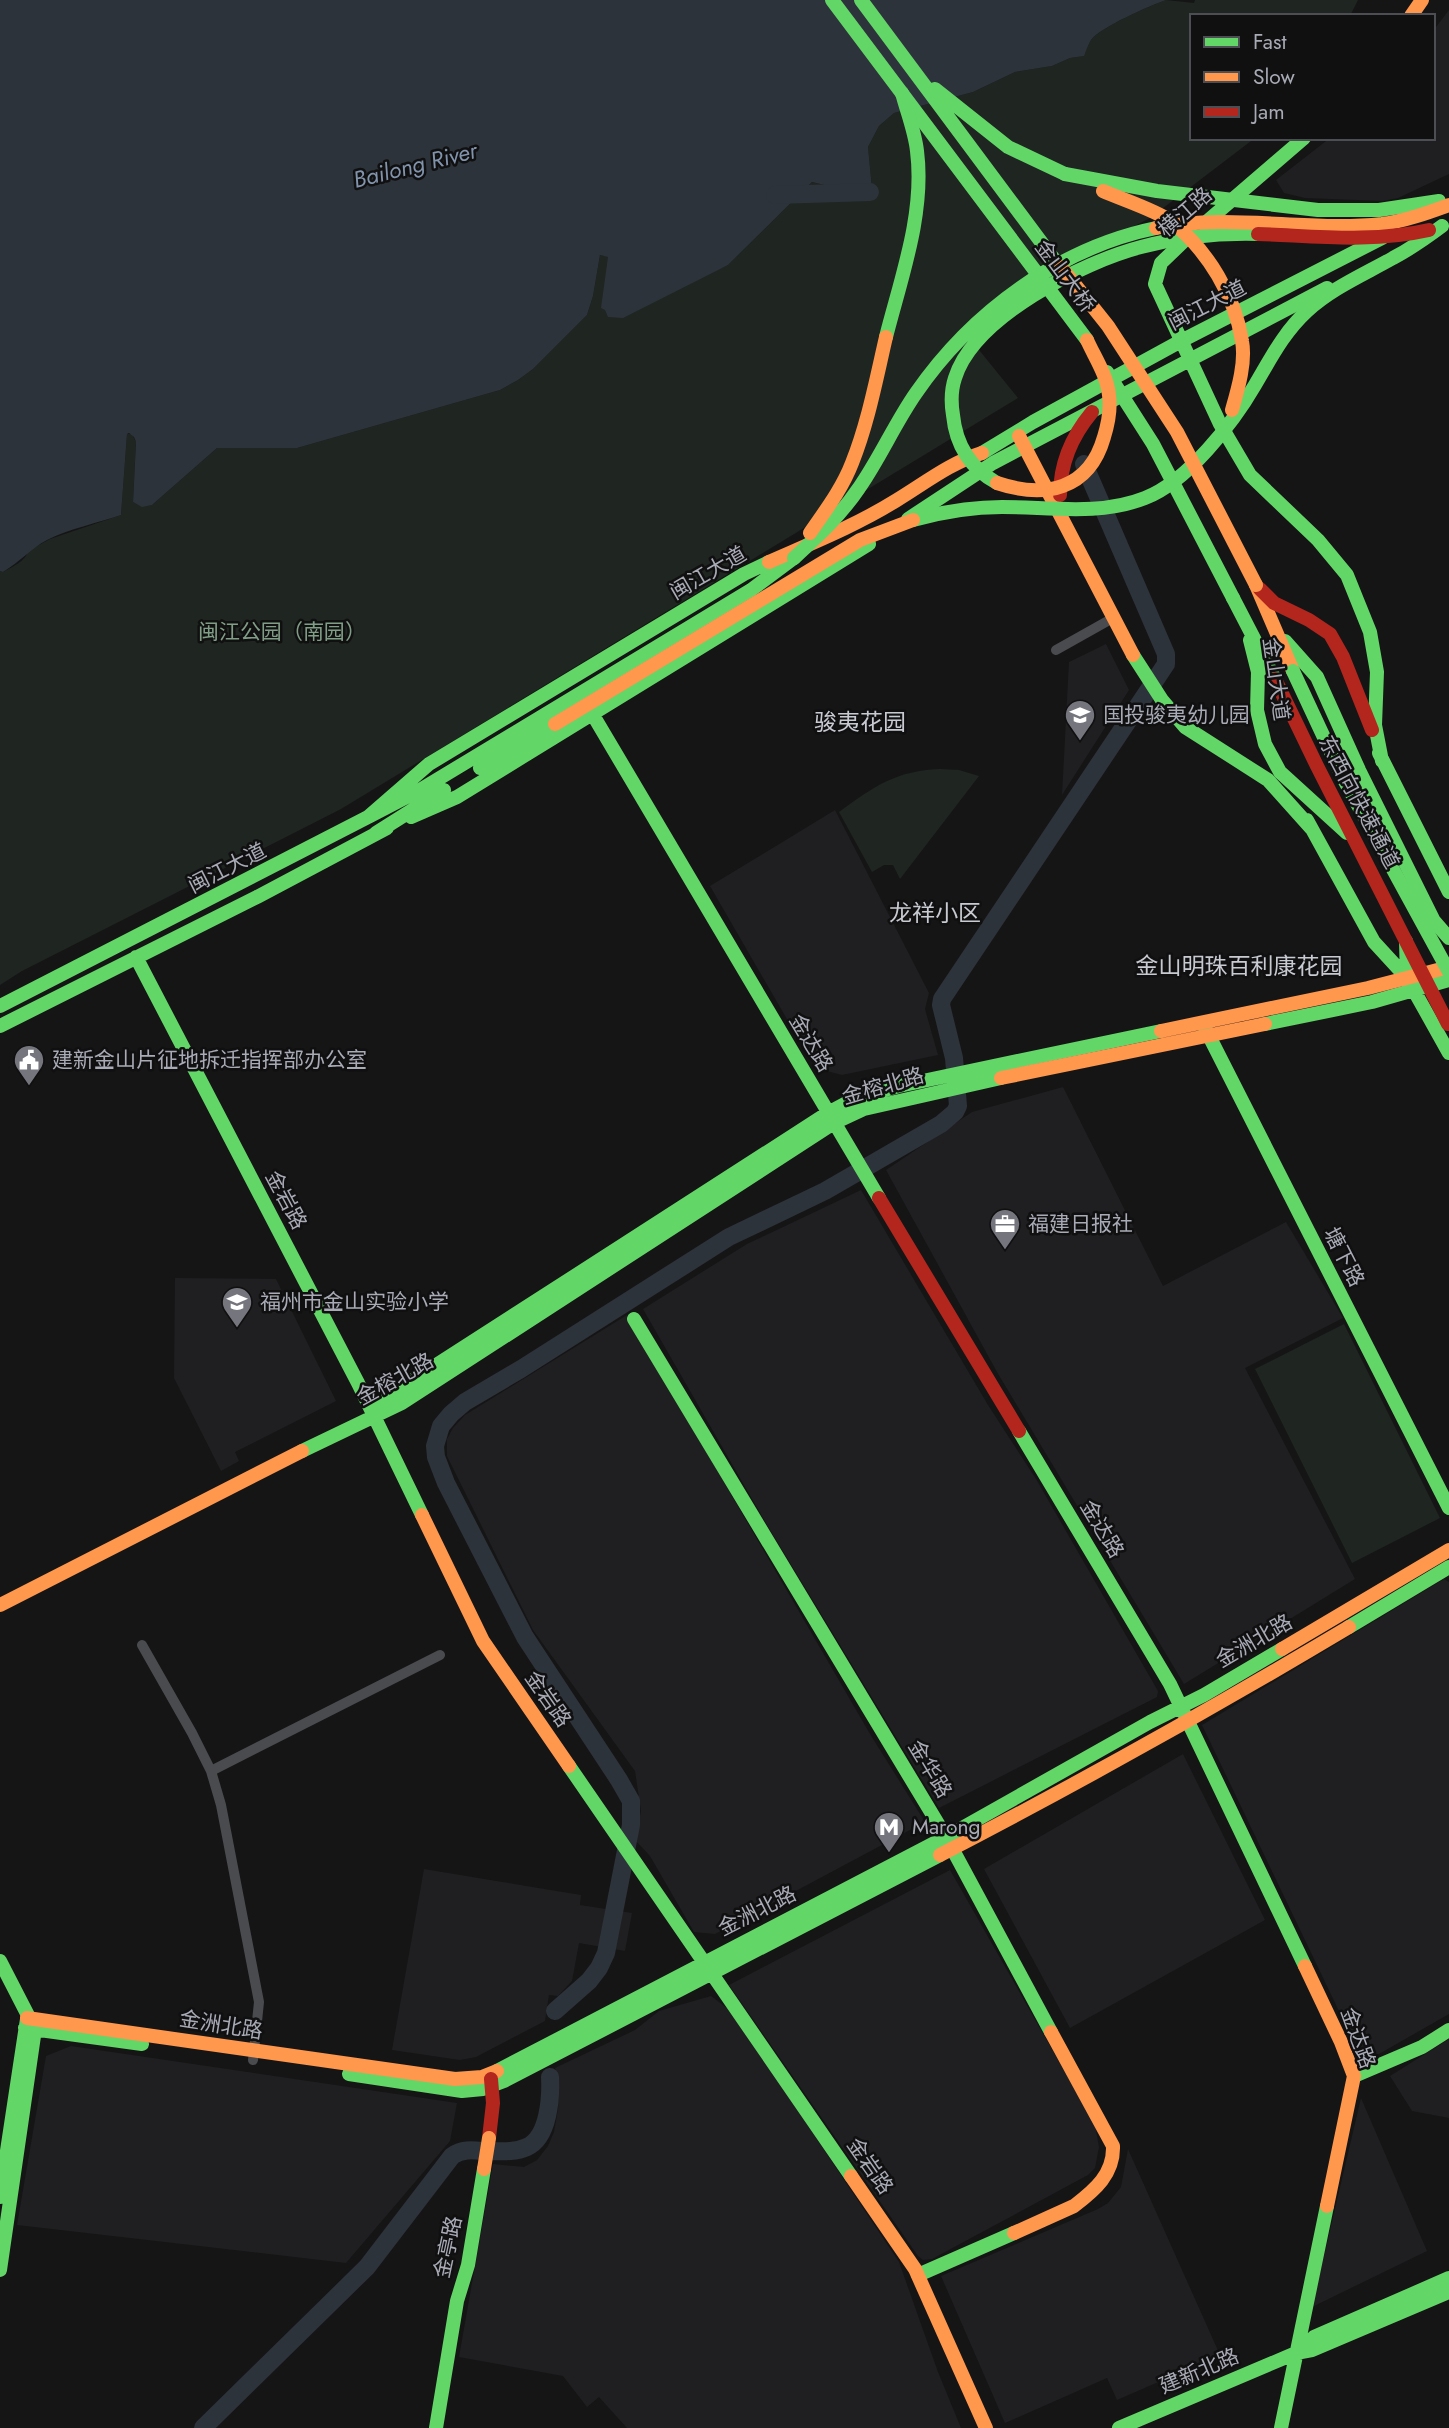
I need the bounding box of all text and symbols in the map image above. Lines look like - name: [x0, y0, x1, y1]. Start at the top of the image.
- legend: [1190, 14, 1435, 140]
- text: Fast: [1253, 27, 1286, 57]
- text: Slow: [1253, 62, 1295, 92]
- text: Jam: [1250, 97, 1285, 127]
- water label: Bailong River: [349, 133, 482, 197]
- street label: 横江路: [1151, 180, 1219, 244]
- street label: 金山大桥: [1028, 233, 1102, 319]
- street label: 闽江大道: [1163, 273, 1251, 337]
- street label: 闽江大道: [664, 539, 752, 607]
- park label: 闽江公园（南园）: [198, 617, 366, 647]
- street label: 金山大道: [1255, 635, 1297, 723]
- school or university icon: 国投骏夷幼儿园: [1063, 698, 1097, 742]
- place label: 国投骏夷幼儿园: [1103, 700, 1250, 730]
- district label: 骏夷花园: [814, 705, 906, 739]
- street label: 东西向快速通道: [1311, 730, 1407, 874]
- street label: 闽江大道: [183, 836, 271, 900]
- district label: 龙祥小区: [889, 896, 981, 930]
- district label: 金山明珠百利康花园: [1136, 949, 1343, 983]
- street label: 金达路: [782, 1008, 840, 1078]
- public building icon: 建新金山片征地拆迁指挥部办公室: [12, 1043, 46, 1087]
- place label: 建新金山片征地拆迁指挥部办公室: [52, 1045, 367, 1075]
- street label: 金榕北路: [838, 1060, 928, 1112]
- street label: 金岩路: [258, 1165, 314, 1235]
- office icon: 福建日报社: [988, 1207, 1022, 1251]
- place label: 福建日报社: [1028, 1209, 1133, 1239]
- street label: 塘下路: [1316, 1222, 1372, 1292]
- school or university icon: 福州市金山实验小学: [220, 1285, 254, 1329]
- place label: 福州市金山实验小学: [260, 1287, 449, 1317]
- street label: 金榕北路: [351, 1346, 439, 1412]
- street label: 金达路: [1073, 1494, 1131, 1564]
- street label: 金洲北路: [1210, 1607, 1298, 1675]
- street label: 金岩路: [518, 1665, 578, 1733]
- street label: 金华路: [901, 1734, 959, 1804]
- metro station icon: Marong: [872, 1810, 906, 1854]
- place label: Marong: [912, 1812, 980, 1842]
- street label: 金洲北路: [713, 1879, 801, 1943]
- street label: 金达路: [1333, 2003, 1383, 2073]
- street label: 金洲北路: [177, 2004, 265, 2046]
- street label: 金岩路: [840, 2132, 900, 2200]
- street label: 金亭路: [427, 2213, 469, 2281]
- street label: 建新北路: [1154, 2341, 1244, 2401]

